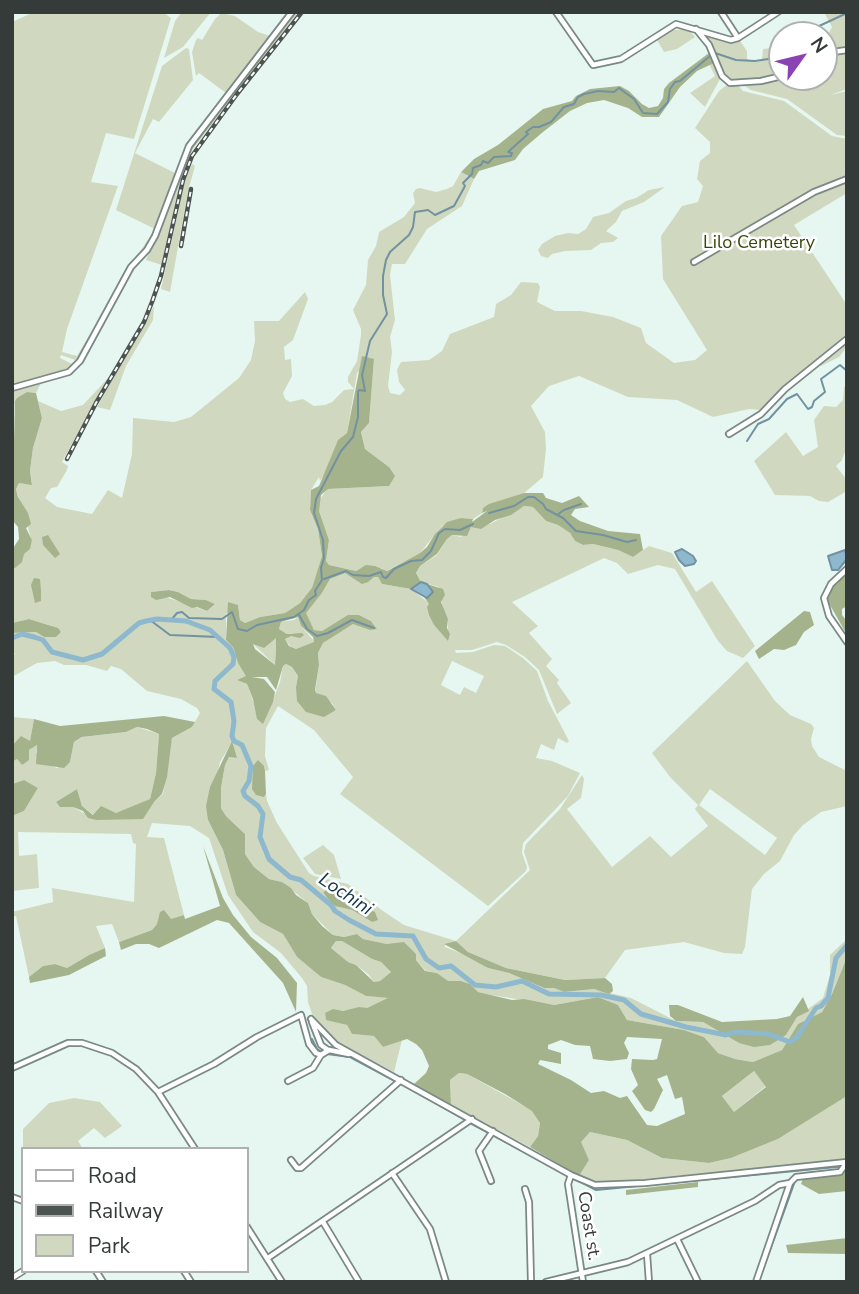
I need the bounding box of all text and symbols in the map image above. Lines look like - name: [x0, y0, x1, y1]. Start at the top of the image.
- north arrow: [768, 21, 838, 91]
- text: N: [804, 32, 834, 59]
- park label: Lilo Cemetery: [703, 233, 815, 255]
- water label: Lochini: [314, 869, 376, 921]
- legend: [21, 1147, 248, 1273]
- text: Road: [88, 1162, 137, 1190]
- street label: Coast st.: [572, 1190, 604, 1262]
- text: Railway: [88, 1197, 163, 1225]
- text: Park: [88, 1232, 130, 1260]

